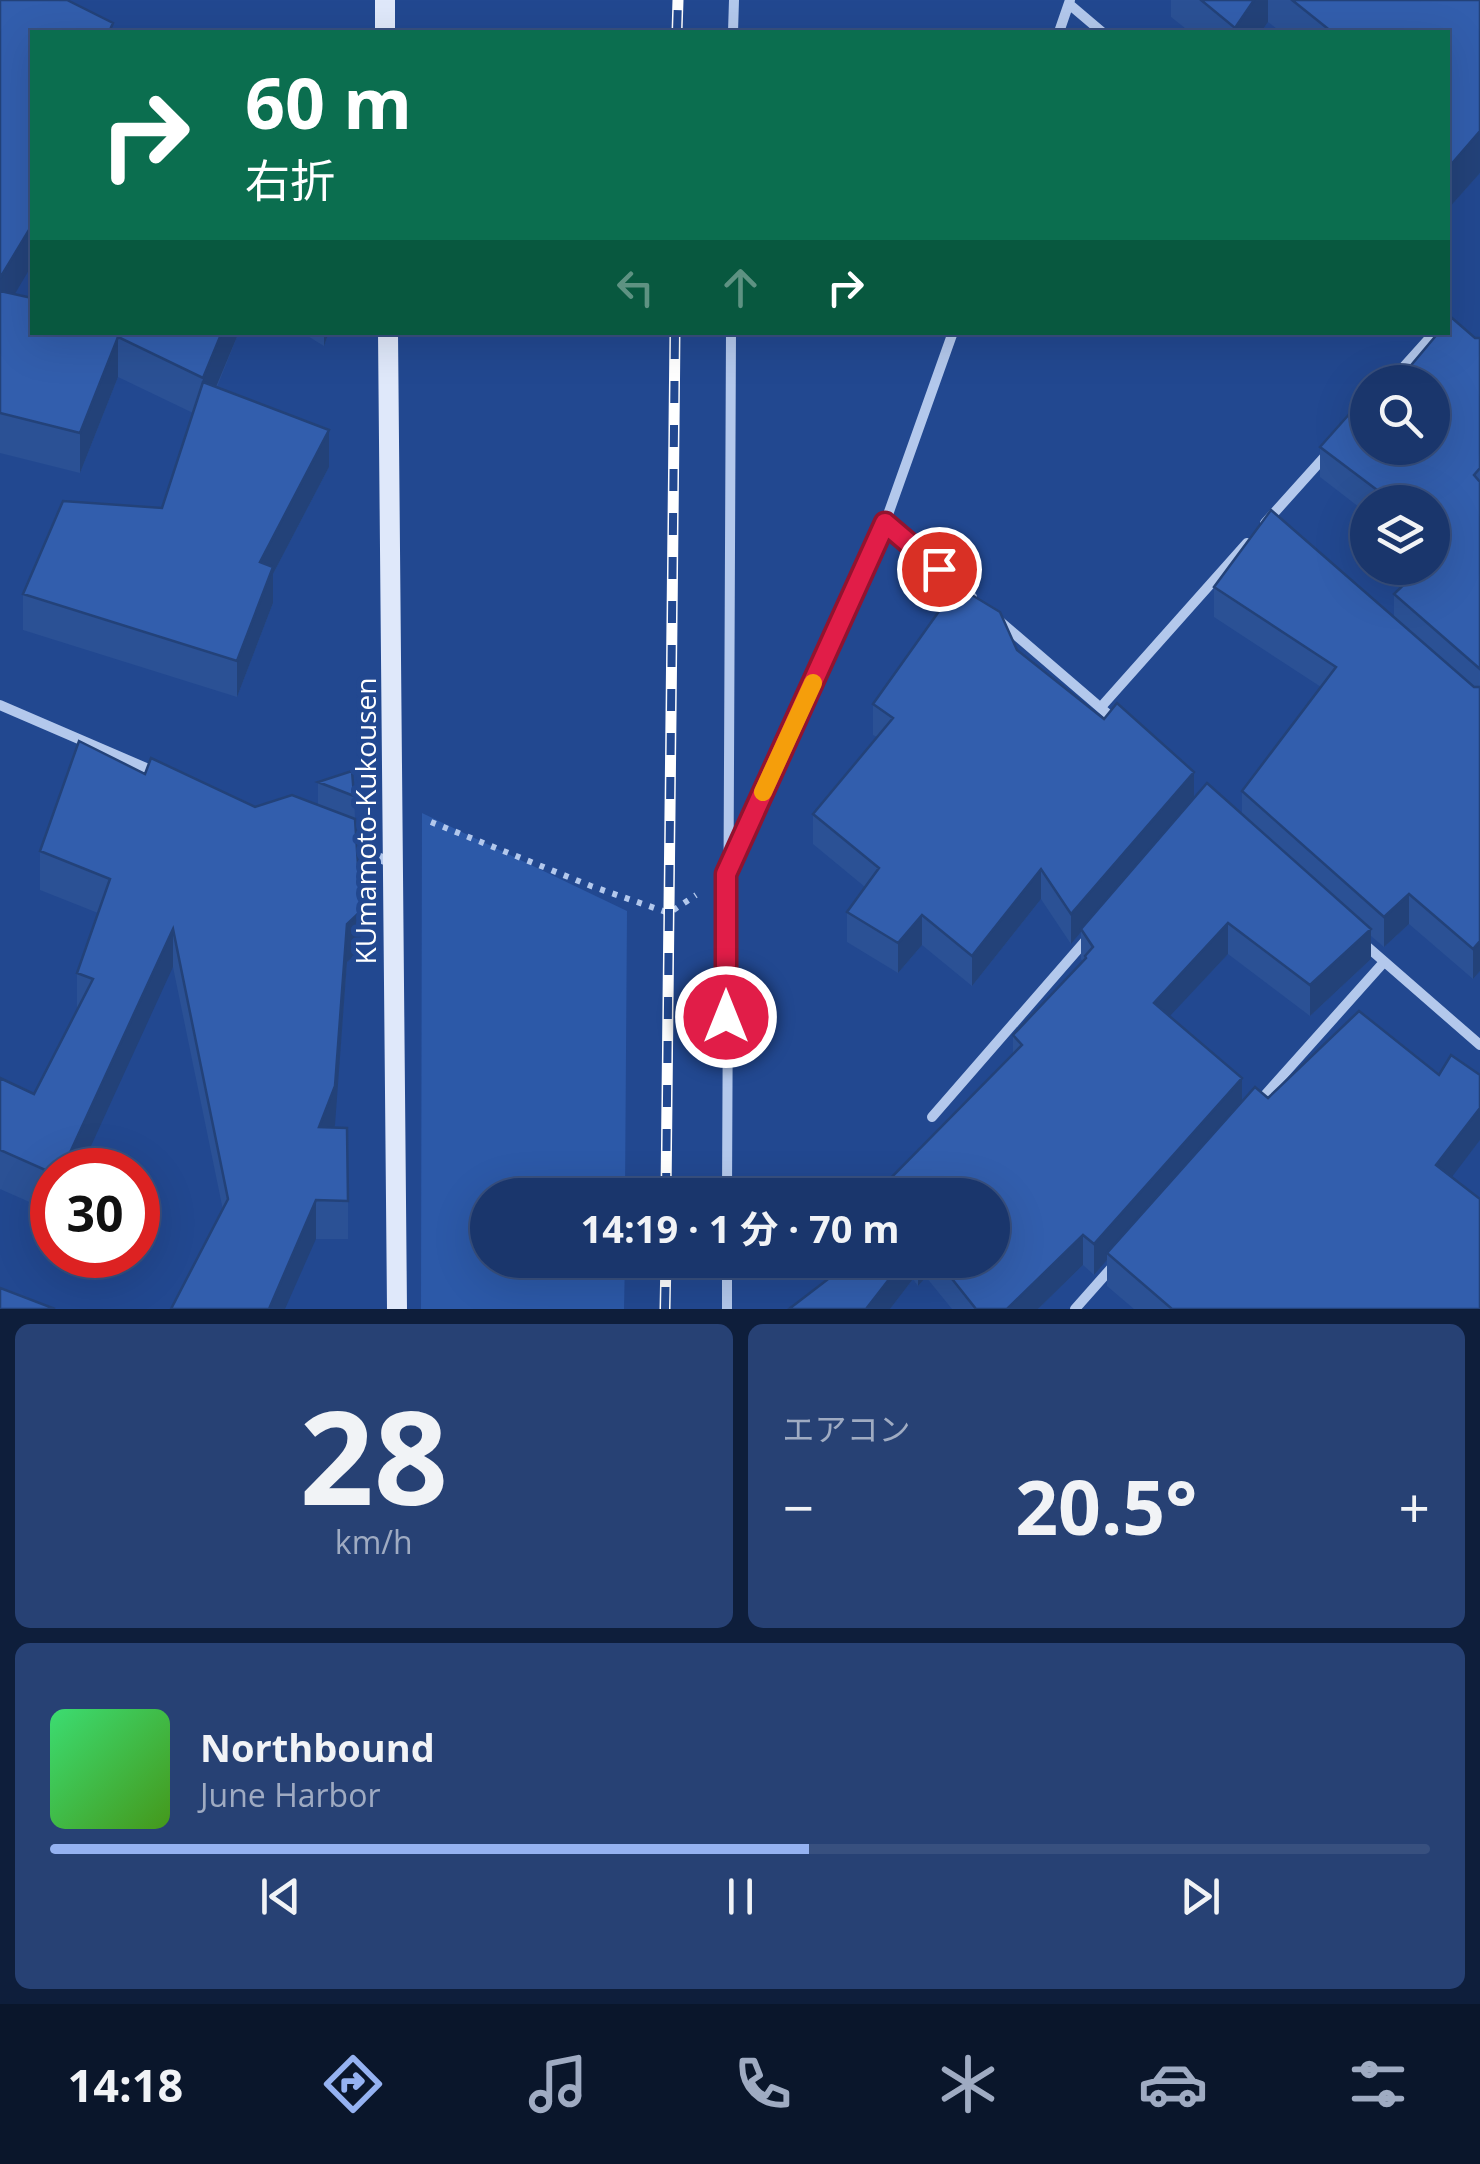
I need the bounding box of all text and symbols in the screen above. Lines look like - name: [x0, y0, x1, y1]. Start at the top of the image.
- text: 60 m: [245, 54, 412, 150]
- icon: right: [80, 70, 210, 200]
- text: 右折: [245, 149, 335, 210]
- icon: left: [608, 260, 663, 315]
- icon: ahead: [713, 260, 768, 315]
- icon: right: [818, 260, 873, 315]
- map controls: [1350, 365, 1450, 585]
- button: search: [1350, 365, 1450, 465]
- button: layers: [1350, 485, 1450, 585]
- pin: [897, 527, 982, 612]
- icon: arrive: [912, 542, 967, 597]
- street label: KUmamoto-Kukousen: [346, 678, 384, 964]
- position arrow: [674, 965, 778, 1069]
- speed limit sign: 30: [30, 1148, 160, 1278]
- text: 14:19 · 1 分 · 70 m: [580, 1202, 900, 1254]
- text: 28: [299, 1366, 448, 1543]
- text: エアコン: [783, 1407, 911, 1450]
- text: 20.5°: [1015, 1455, 1197, 1557]
- text: −: [783, 1469, 814, 1544]
- text: +: [1399, 1469, 1430, 1544]
- text: km/h: [335, 1520, 413, 1563]
- text: Northbound: [200, 1721, 435, 1773]
- text: June Harbor: [200, 1773, 380, 1816]
- icon: previous: [253, 1869, 308, 1924]
- icon: pause: [713, 1869, 768, 1924]
- icon: next: [1173, 1869, 1228, 1924]
- icon: directions: [318, 2049, 388, 2119]
- icon: music: [523, 2049, 593, 2119]
- icon: phone: [728, 2049, 798, 2119]
- icon: climate: [933, 2049, 1003, 2119]
- icon: car: [1138, 2049, 1208, 2119]
- icon: filters: [1343, 2049, 1413, 2119]
- text: 14:18: [67, 2054, 183, 2115]

